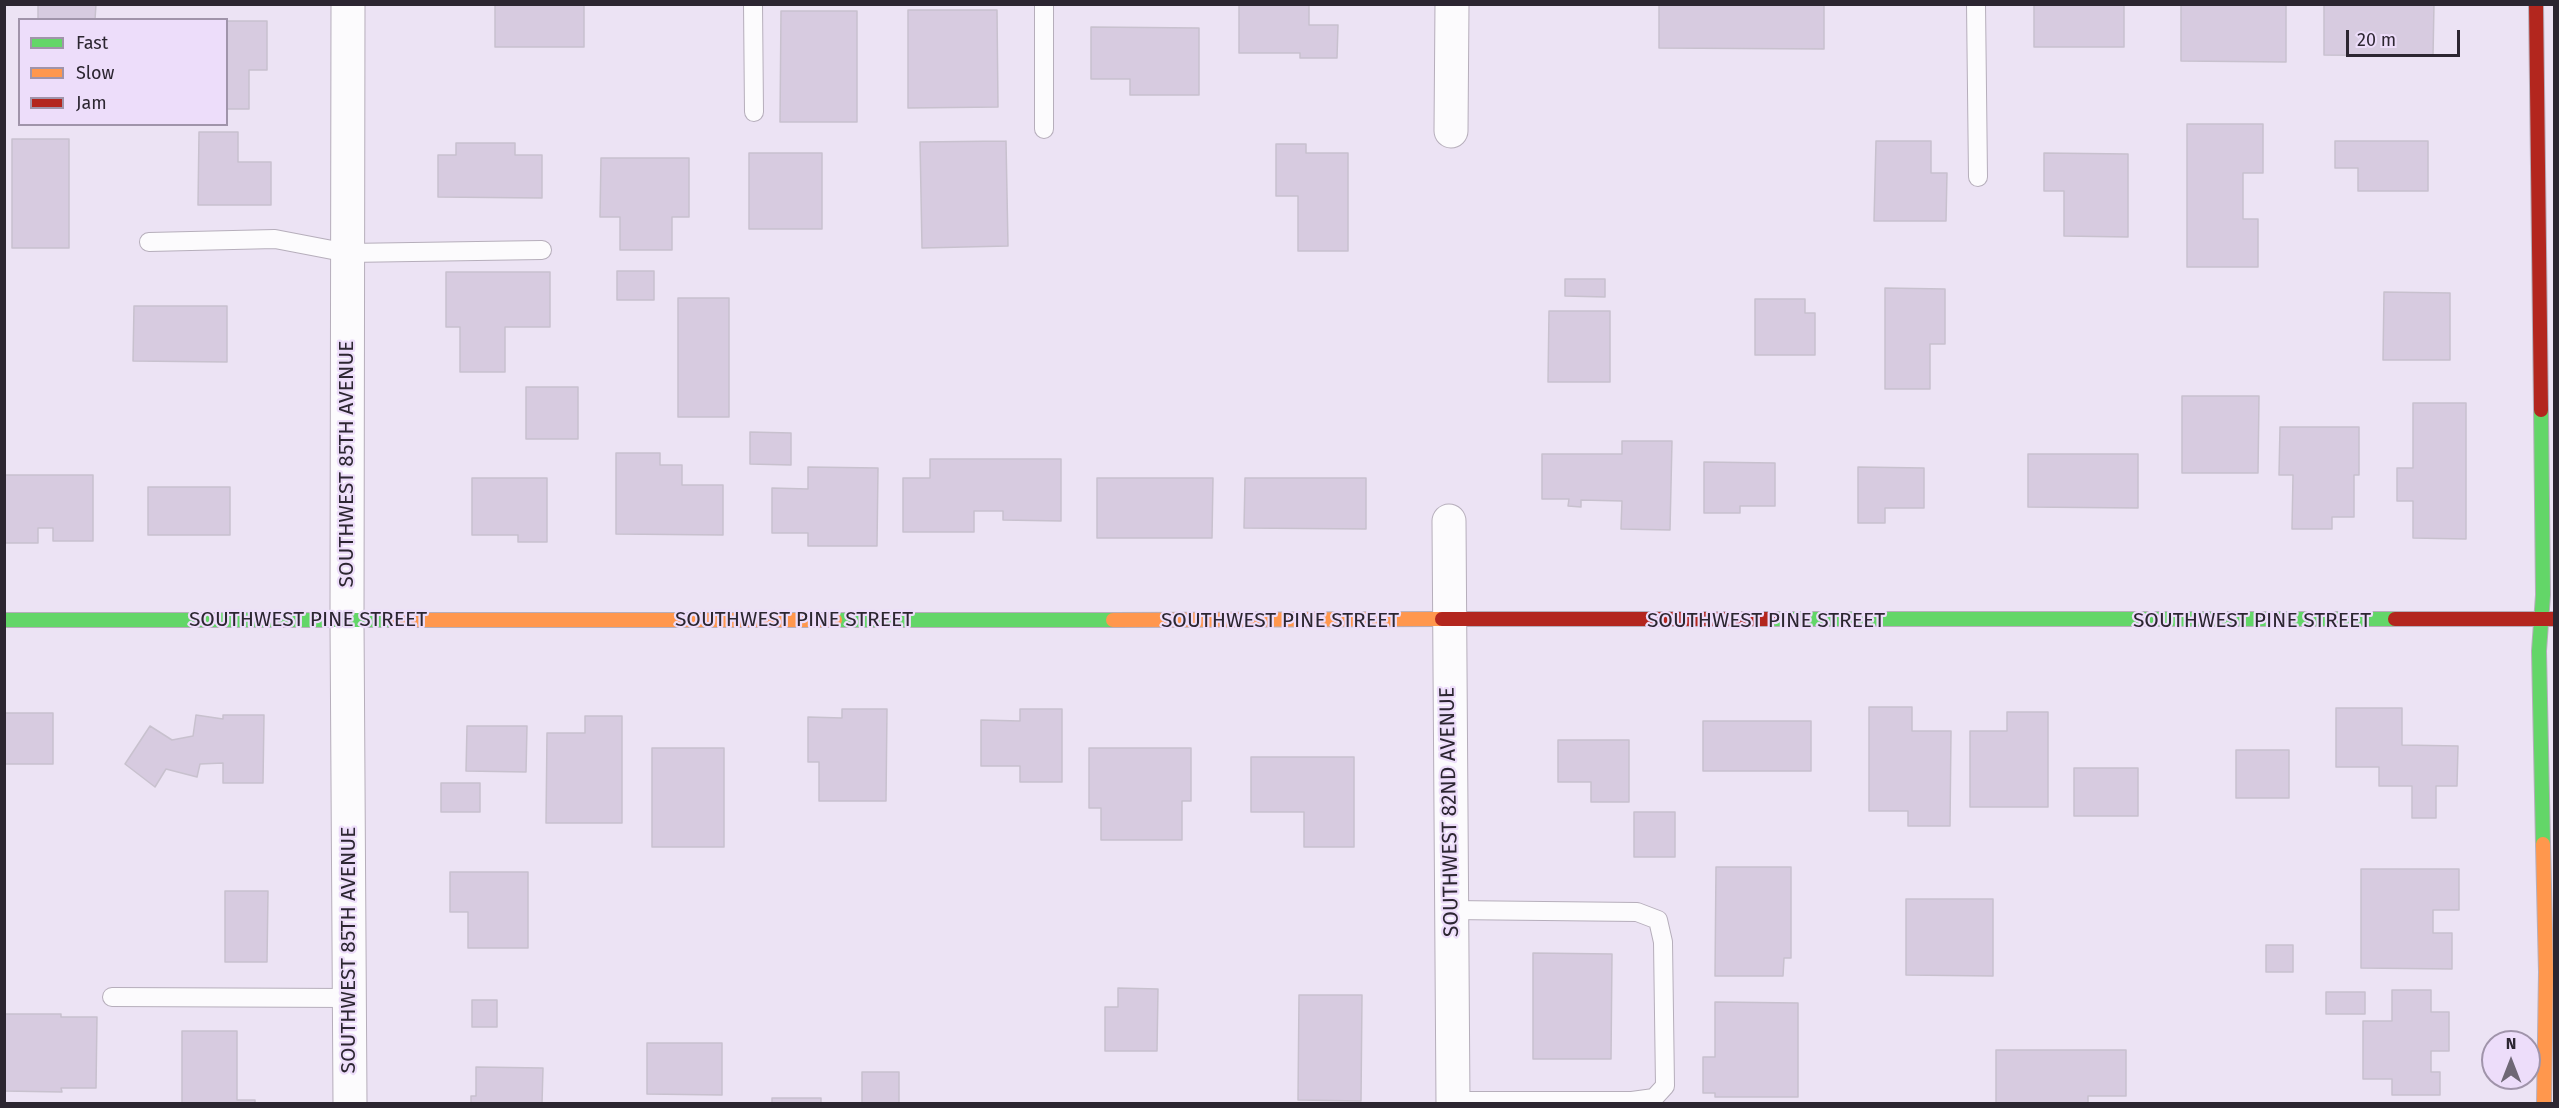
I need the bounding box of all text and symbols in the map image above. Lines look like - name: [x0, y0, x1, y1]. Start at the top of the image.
- legend: [18, 18, 228, 126]
- scale bar: [2349, 18, 2463, 56]
- text: 20 m: [2357, 29, 2396, 51]
- text: Fast: [76, 32, 108, 54]
- text: Slow: [76, 62, 114, 84]
- text: Jam: [76, 92, 107, 114]
- street label: SOUTHWEST 85TH AVENUE: [334, 341, 360, 587]
- street label: SOUTHWEST PINE STREET: [189, 607, 427, 633]
- street label: SOUTHWEST PINE STREET: [675, 607, 913, 633]
- street label: SOUTHWEST PINE STREET: [1161, 608, 1399, 634]
- street label: SOUTHWEST PINE STREET: [1647, 608, 1885, 634]
- street label: SOUTHWEST PINE STREET: [2133, 608, 2371, 634]
- street label: SOUTHWEST 82ND AVENUE: [1435, 687, 1465, 937]
- street label: SOUTHWEST 85TH AVENUE: [336, 827, 362, 1073]
- north arrow: [2481, 1030, 2541, 1090]
- text: N: [2506, 1034, 2516, 1053]

